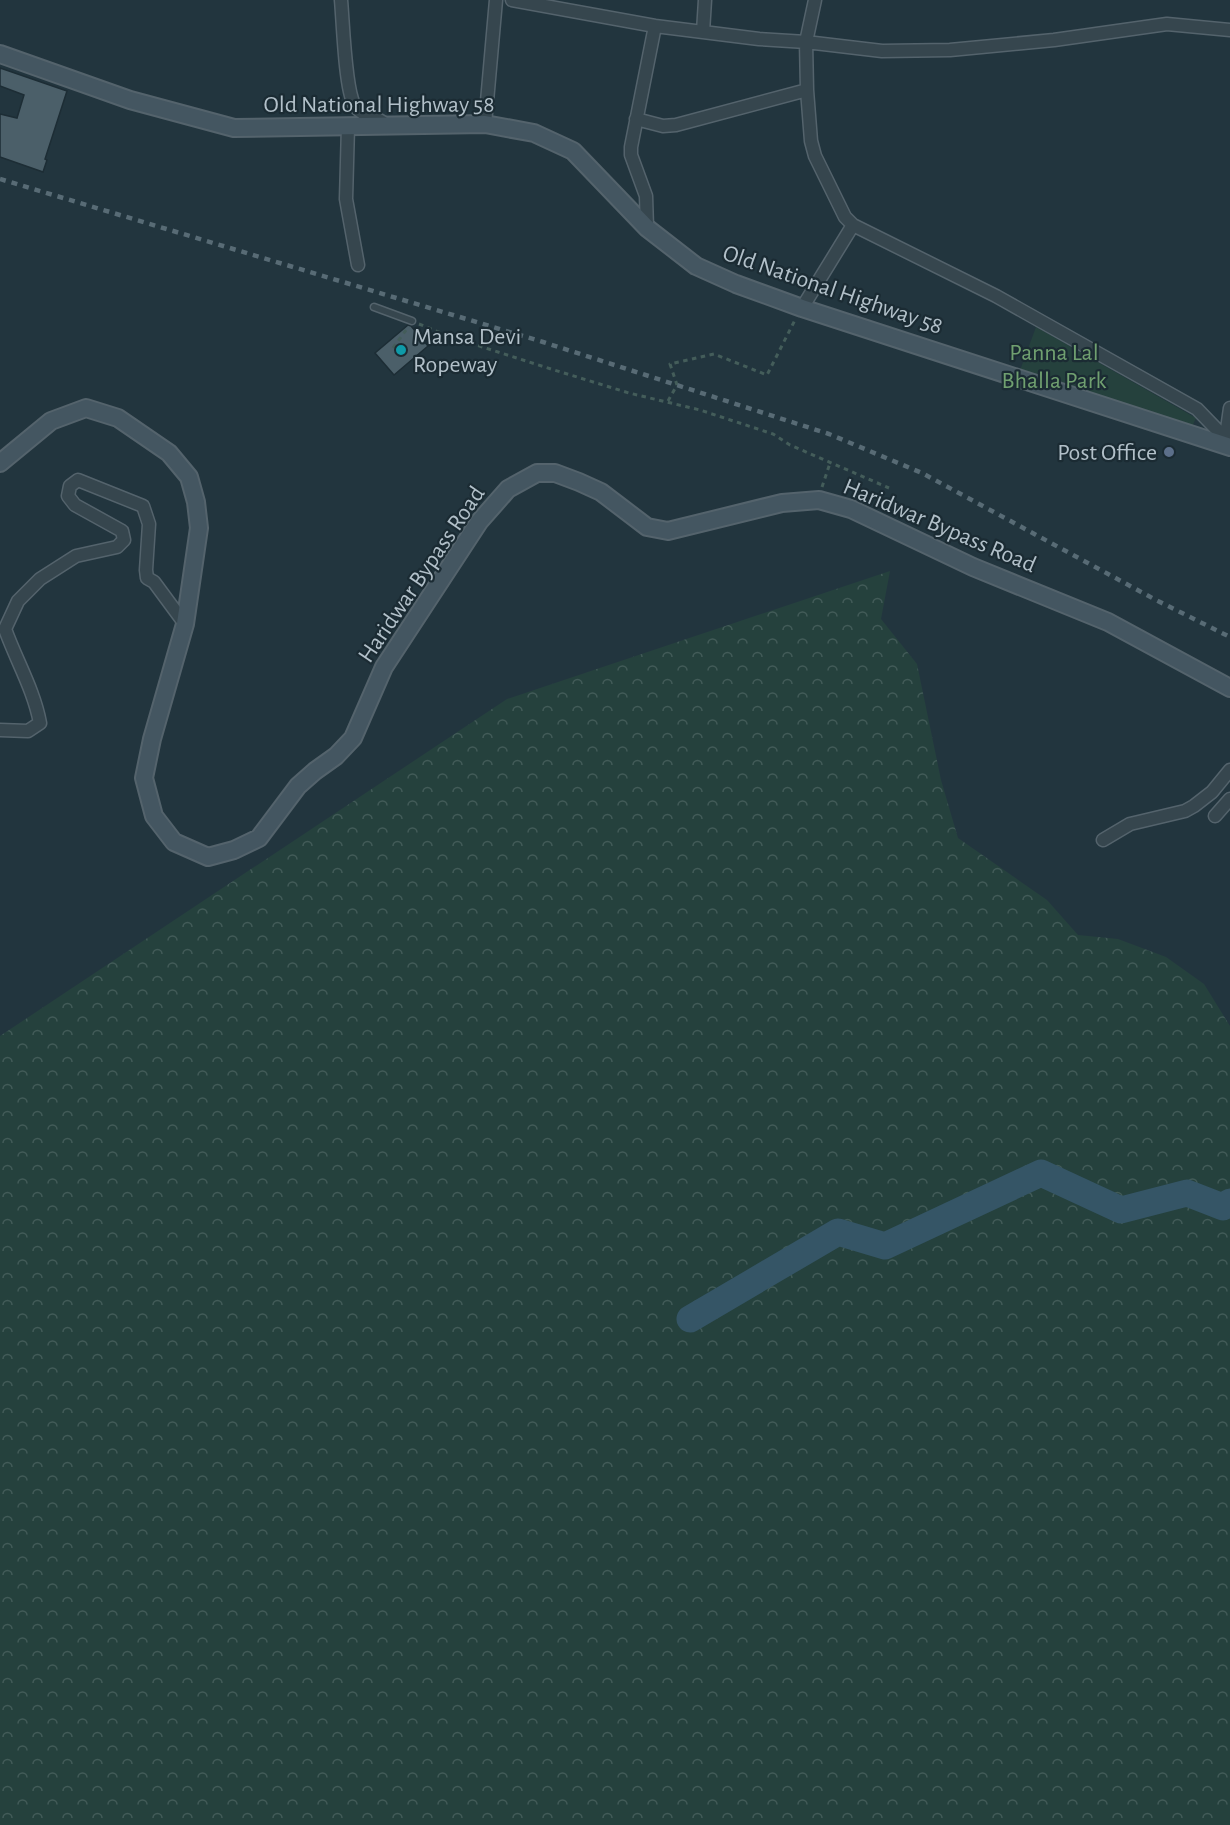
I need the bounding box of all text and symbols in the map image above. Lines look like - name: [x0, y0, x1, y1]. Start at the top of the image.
- street label: Old National Highway 58: [263, 93, 495, 117]
- street label: Old National Highway 58: [720, 241, 946, 339]
- place label: Mansa Devi Ropeway: [413, 325, 521, 377]
- park label: Panna Lal Bhalla Park: [1002, 341, 1106, 393]
- marker: Mansa Devi Ropeway: [394, 343, 408, 357]
- place label: Post Office: [1057, 441, 1157, 465]
- marker: Post Office: [1162, 445, 1176, 459]
- street label: Haridwar Bypass Road: [840, 474, 1040, 577]
- street label: Haridwar Bypass Road: [354, 482, 490, 667]

